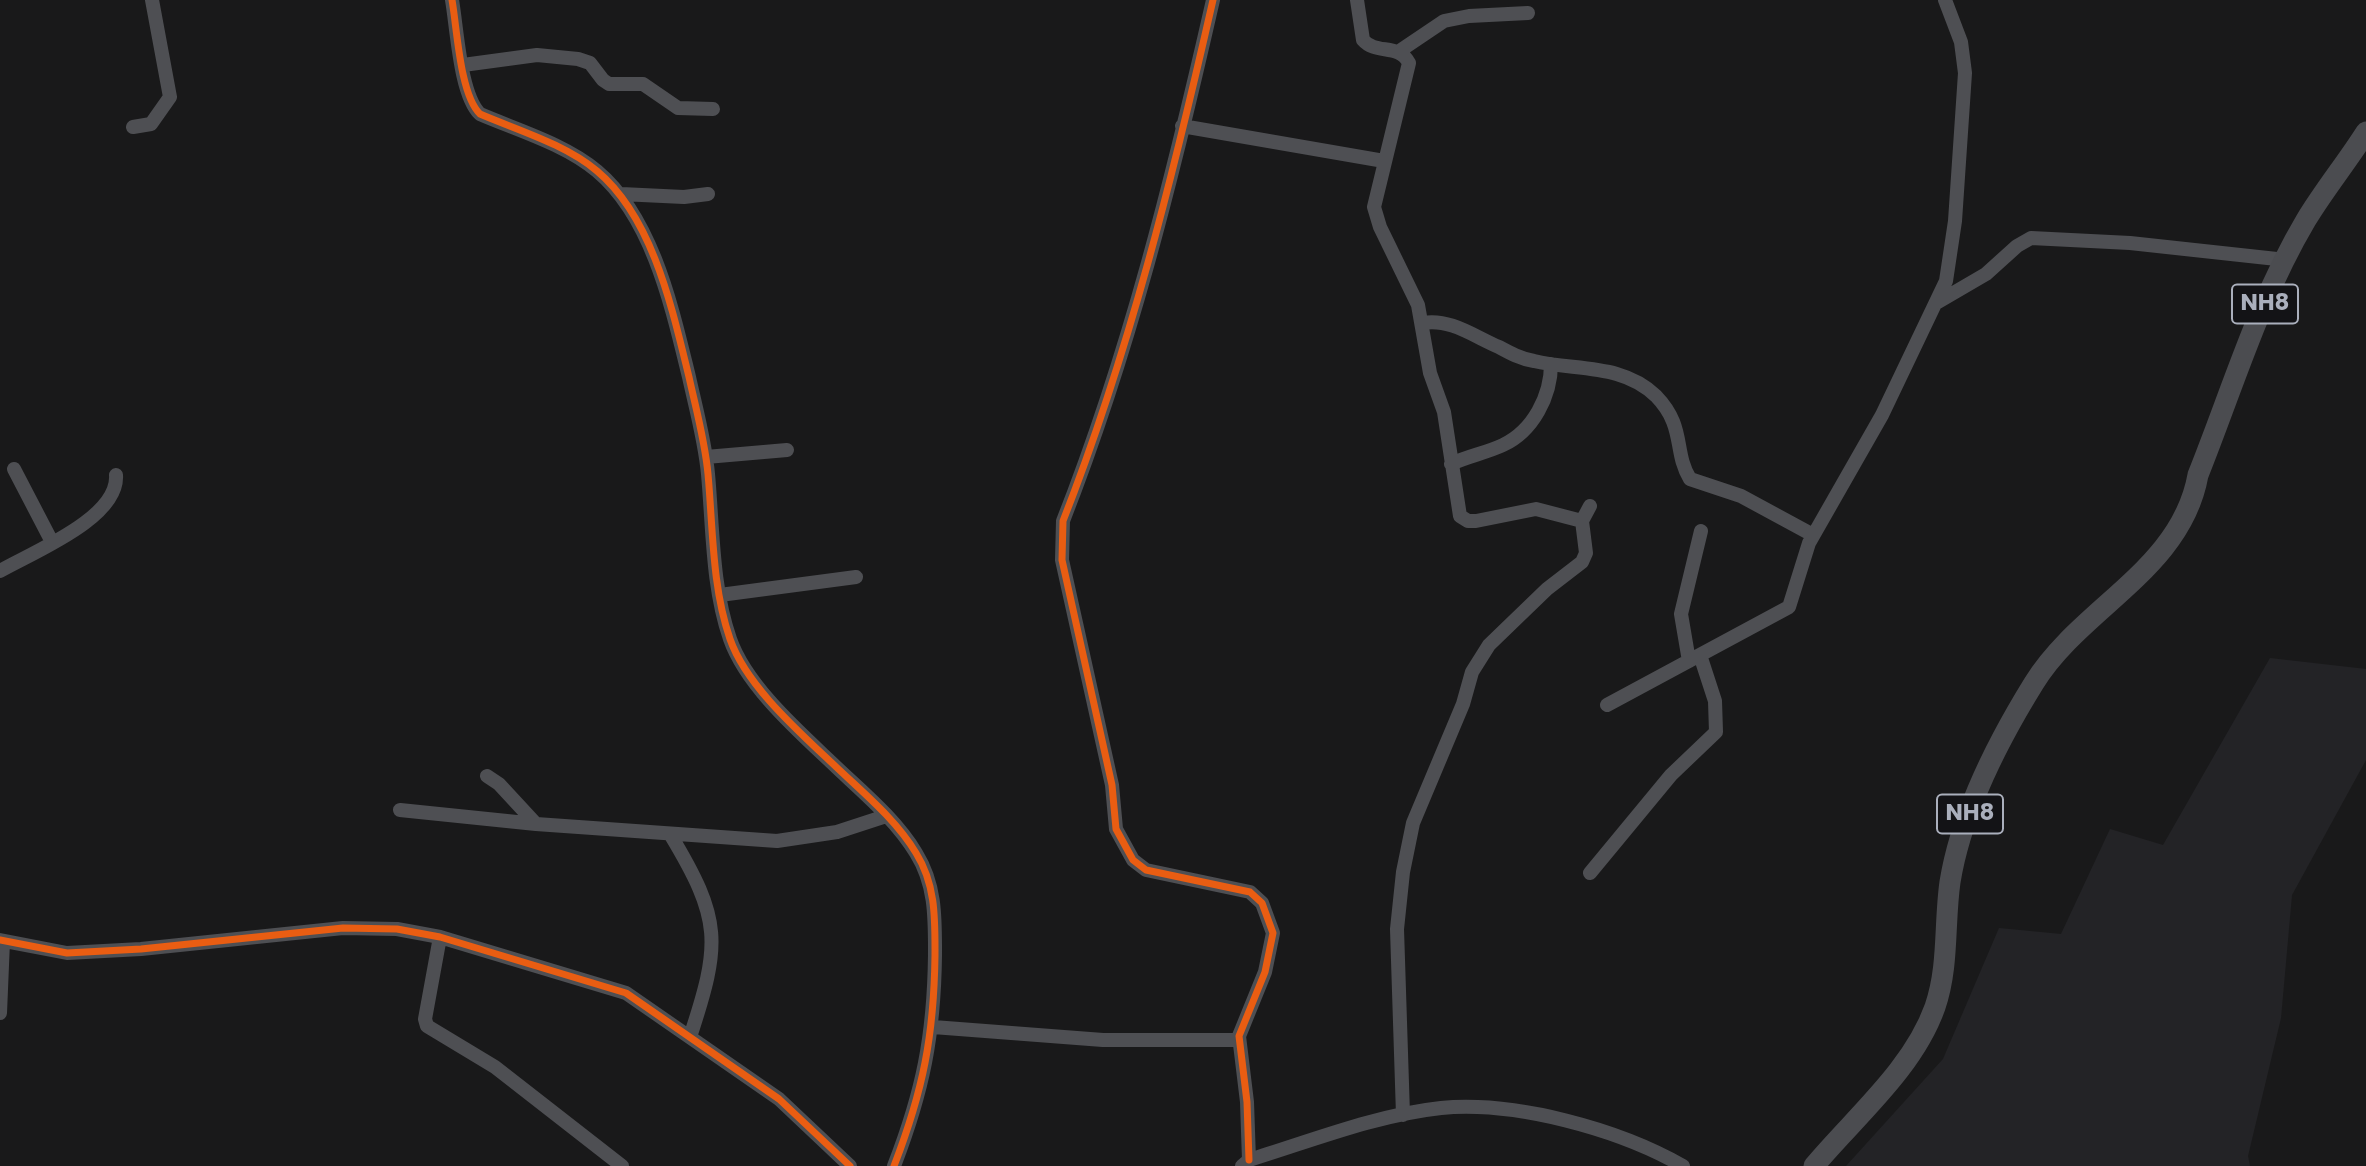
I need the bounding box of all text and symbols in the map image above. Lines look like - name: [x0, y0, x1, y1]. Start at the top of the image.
- road number: NH8: [2232, 284, 2298, 324]
- road number: NH8: [1937, 794, 2003, 834]

